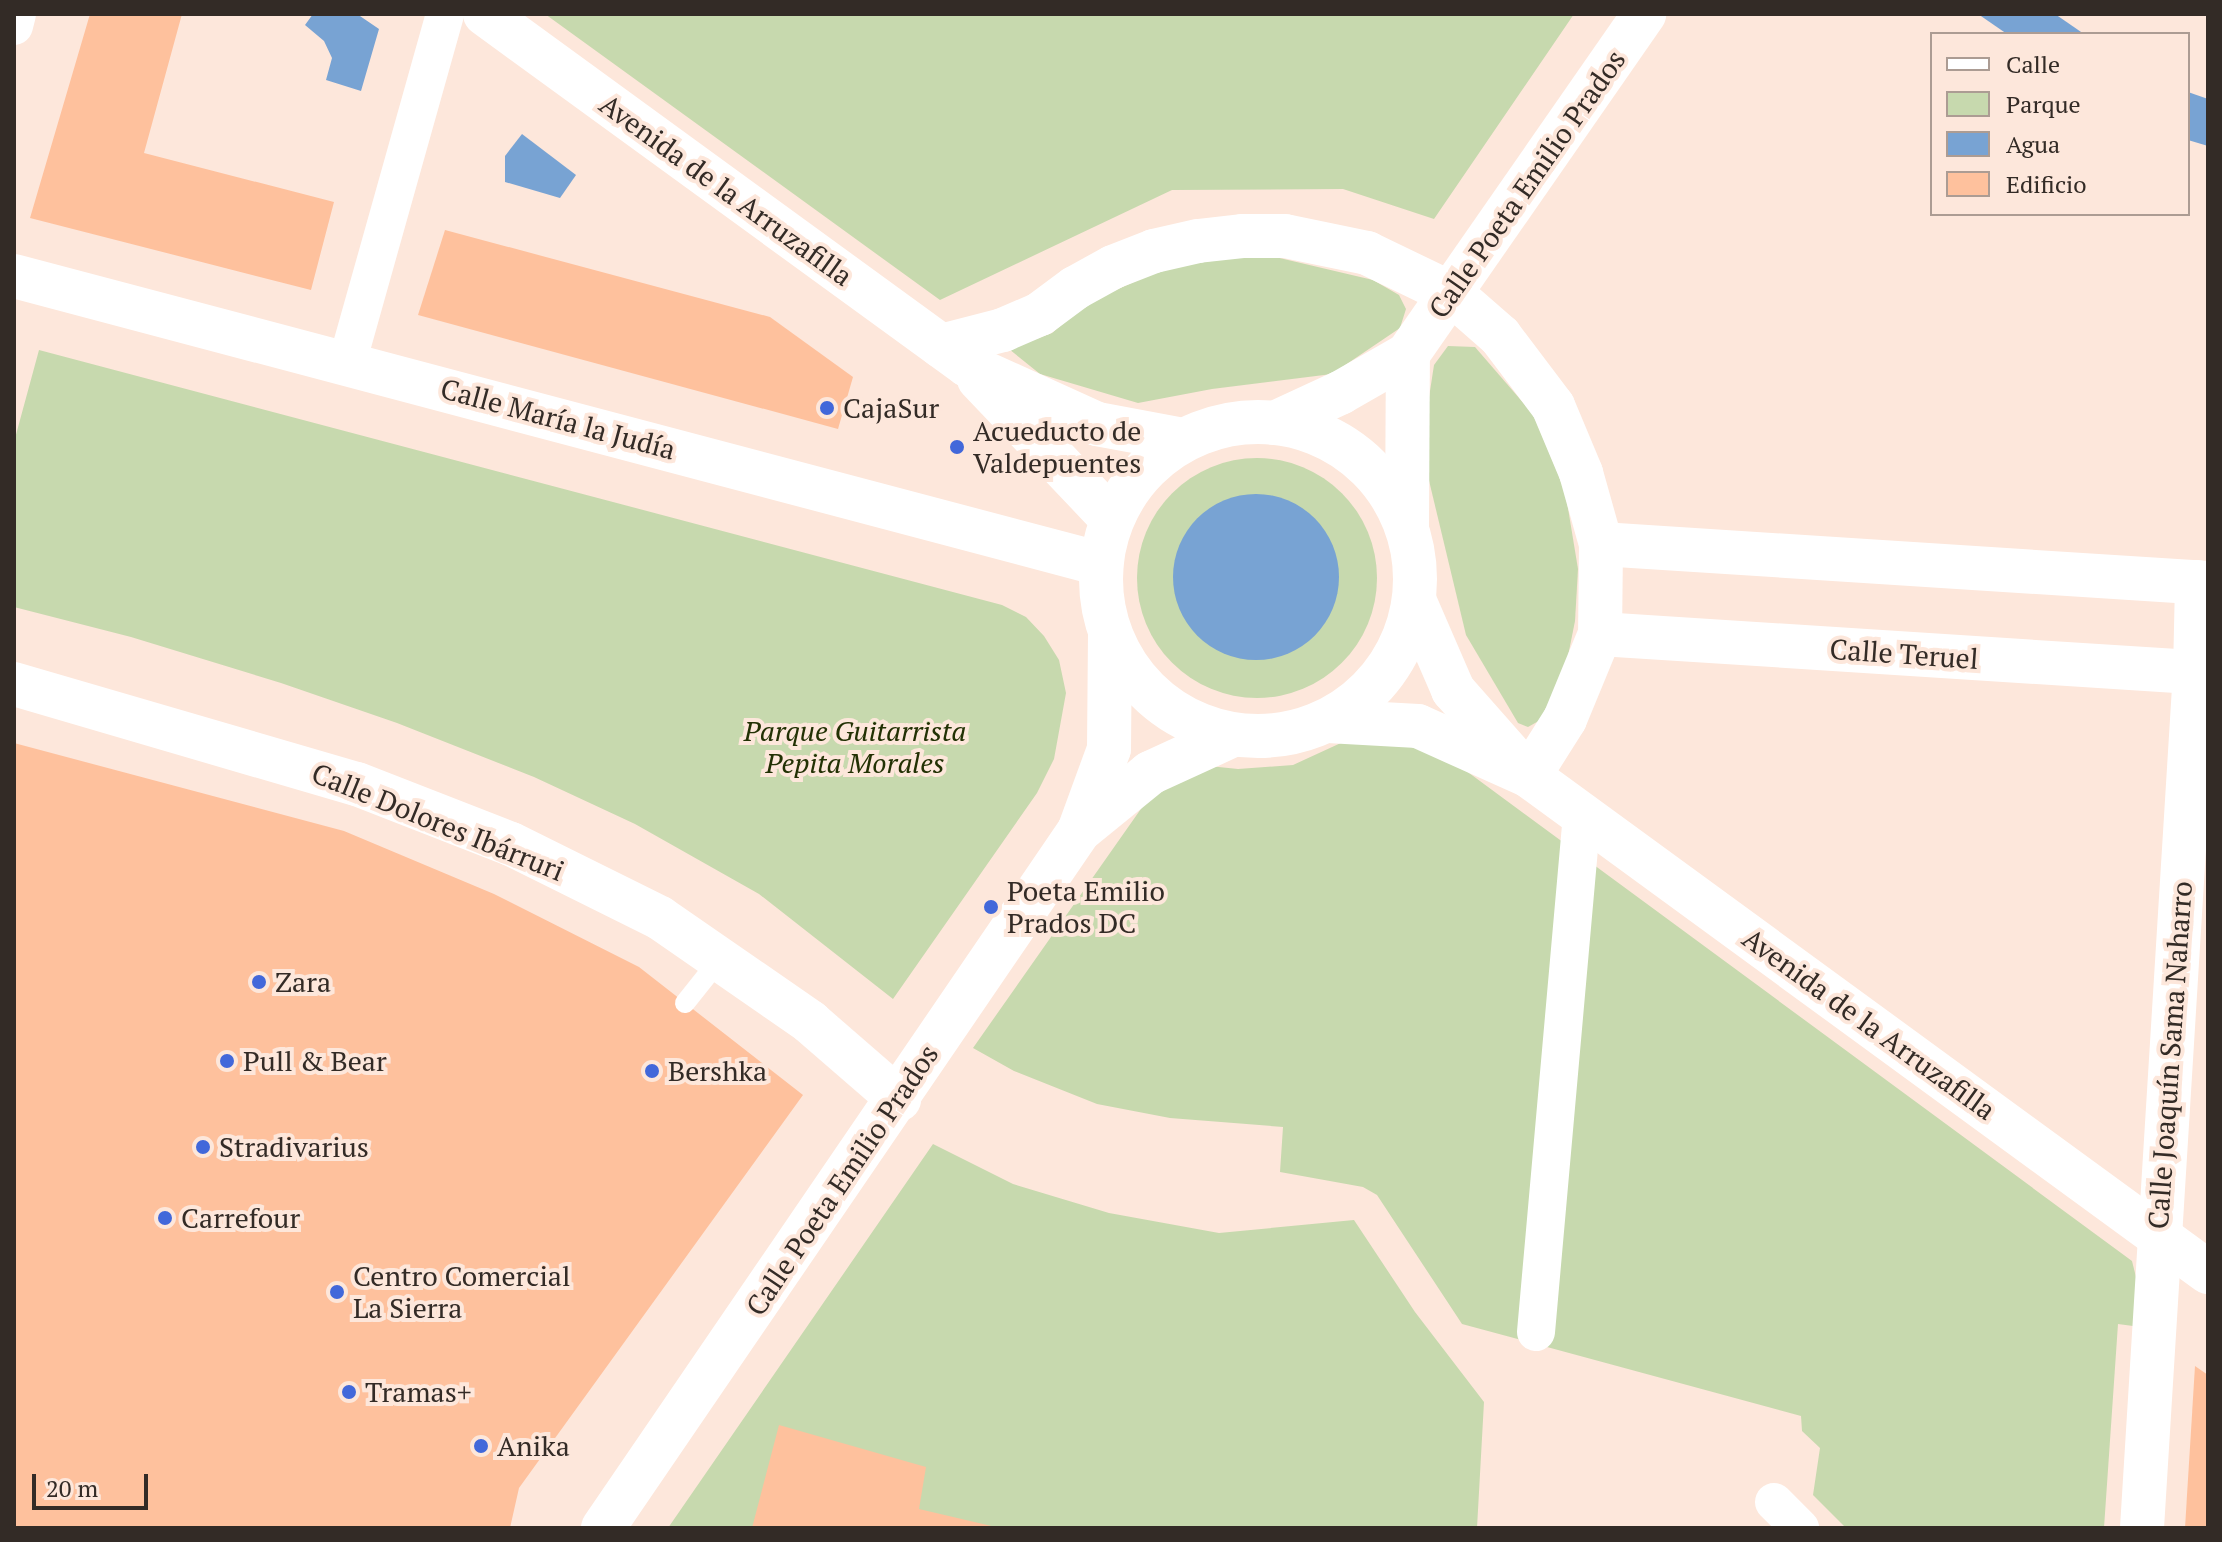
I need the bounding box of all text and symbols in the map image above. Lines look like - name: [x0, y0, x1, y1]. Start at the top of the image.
- legend: [1930, 32, 2190, 216]
- street label: Calle Poeta Emilio Prados: [1422, 44, 1632, 324]
- text: Calle: [2006, 48, 2060, 80]
- street label: Avenida de la Arruzafilla: [593, 87, 859, 293]
- text: Parque: [2006, 88, 2081, 120]
- text: Agua: [2006, 128, 2060, 160]
- text: Edificio: [2006, 168, 2087, 200]
- street label: Calle María la Judía: [437, 372, 679, 466]
- place label: CajaSur: [843, 391, 939, 425]
- marker: CajaSur: [818, 399, 836, 417]
- place label: Acueducto de Valdepuentes: [973, 414, 1141, 480]
- marker: Acueducto de Valdepuentes: [948, 438, 966, 456]
- street label: Calle Teruel: [1829, 632, 1979, 676]
- park label: Parque Guitarrista Pepita Morales: [744, 714, 966, 780]
- street label: Calle Dolores Ibárruri: [307, 756, 569, 888]
- place label: Poeta Emilio Prados DC: [1007, 874, 1165, 940]
- street label: Calle Joaquín Sama Naharro: [2141, 880, 2199, 1230]
- marker: Poeta Emilio Prados DC: [982, 898, 1000, 916]
- street label: Avenida de la Arruzafilla: [1736, 921, 2002, 1127]
- place label: Zara: [275, 965, 331, 999]
- marker: Zara: [250, 973, 268, 991]
- street label: Calle Poeta Emilio Prados: [739, 1038, 945, 1322]
- place label: Pull & Bear: [243, 1044, 387, 1078]
- marker: Pull & Bear: [218, 1052, 236, 1070]
- place label: Bershka: [668, 1054, 767, 1088]
- marker: Bershka: [643, 1062, 661, 1080]
- place label: Stradivarius: [219, 1130, 369, 1164]
- marker: Stradivarius: [194, 1138, 212, 1156]
- place label: Carrefour: [181, 1201, 300, 1235]
- marker: Carrefour: [156, 1209, 174, 1227]
- place label: Centro Comercial La Sierra: [353, 1259, 570, 1325]
- marker: Centro Comercial La Sierra: [328, 1283, 346, 1301]
- place label: Tramas+: [365, 1375, 472, 1409]
- marker: Tramas+: [340, 1383, 358, 1401]
- place label: Anika: [497, 1429, 570, 1463]
- marker: Anika: [472, 1437, 490, 1455]
- scale bar: [36, 1458, 152, 1508]
- text: 20 m: [46, 1472, 98, 1504]

